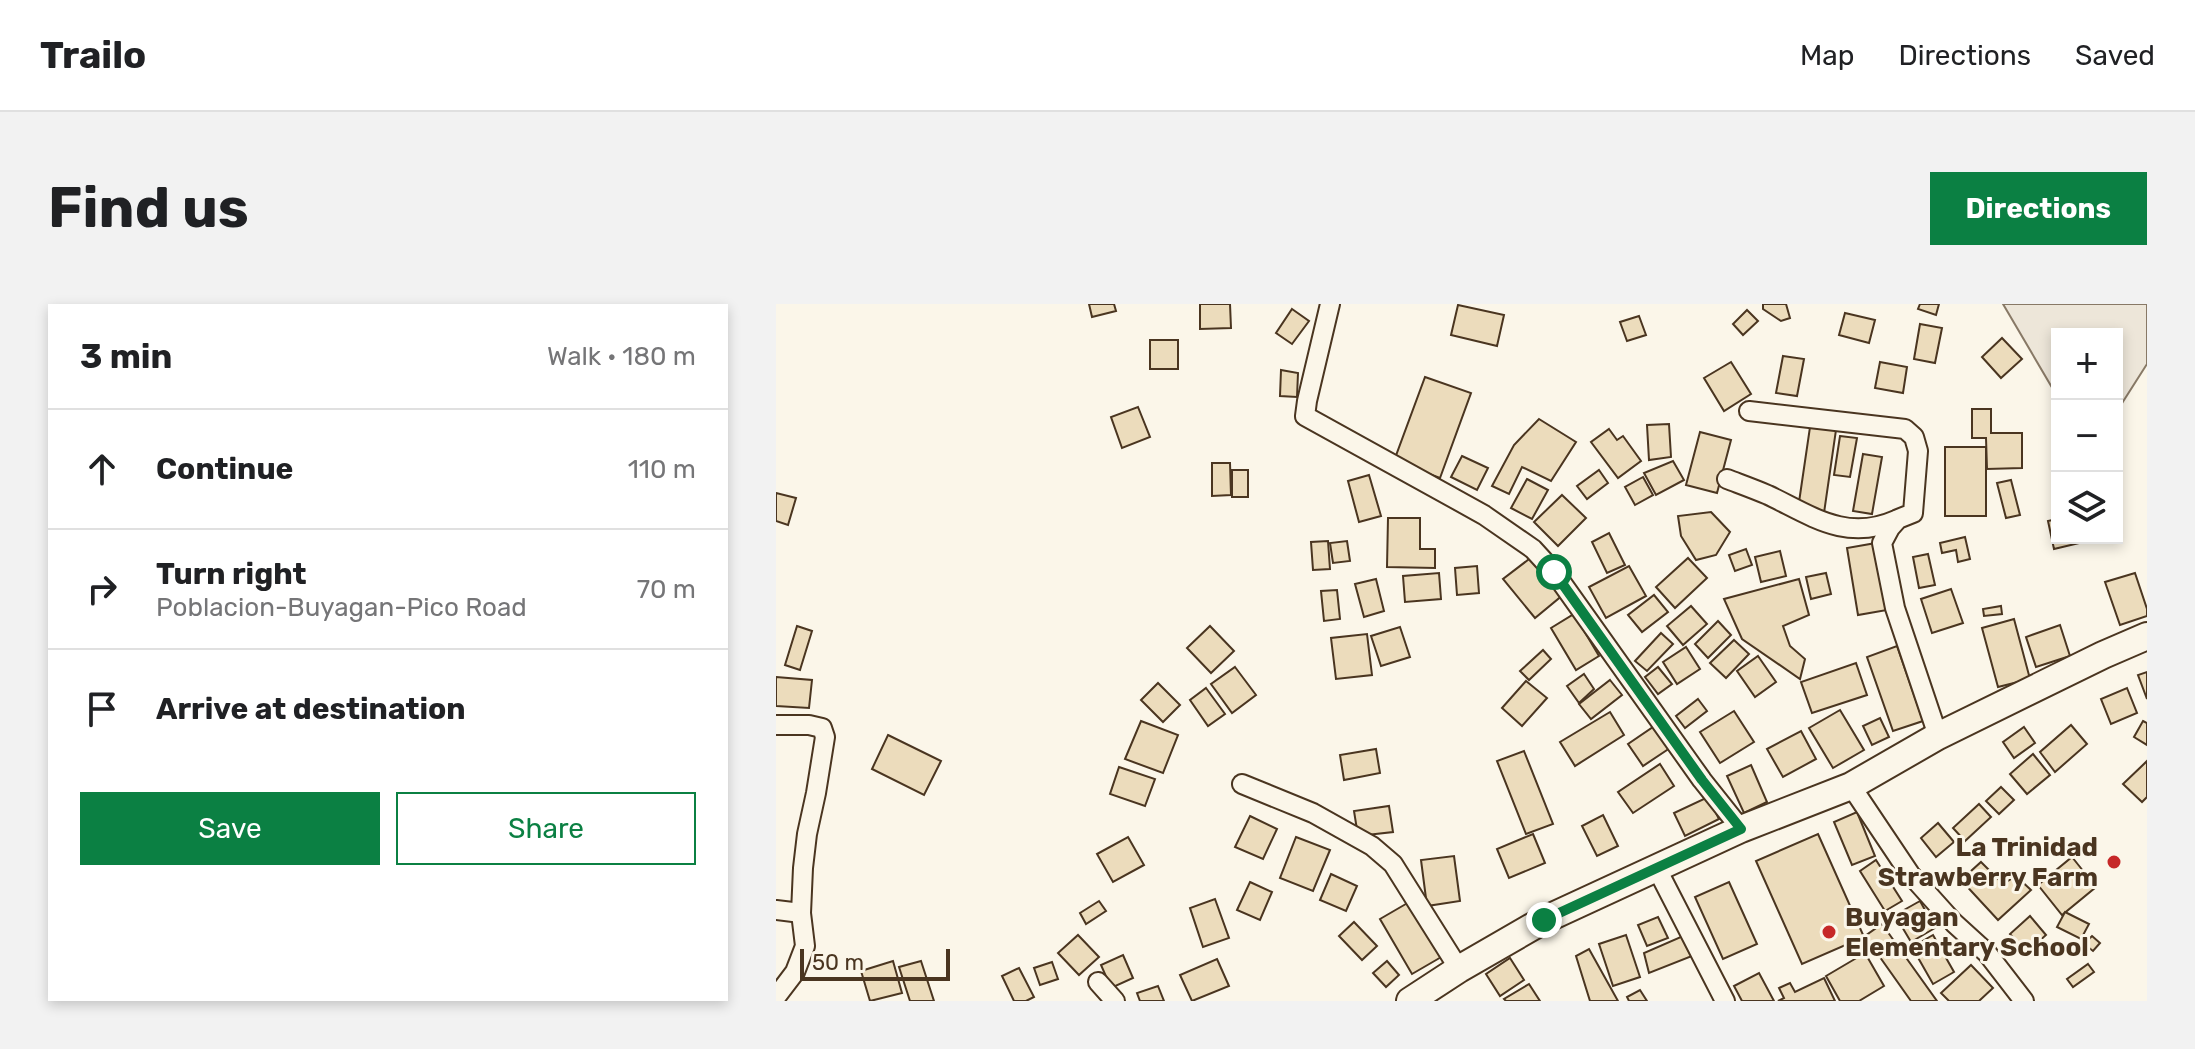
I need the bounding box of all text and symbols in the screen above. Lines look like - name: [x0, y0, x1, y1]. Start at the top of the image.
- text: Trailo: [40, 32, 146, 78]
- text: Map: [1800, 39, 1854, 72]
- text: Directions: [1898, 39, 2031, 72]
- text: Saved: [2075, 39, 2155, 72]
- button: Directions: [1930, 172, 2147, 245]
- text: Find us: [48, 175, 249, 241]
- map controls: [2051, 328, 2123, 544]
- button: +: [2051, 328, 2123, 400]
- text: 3 min: [80, 336, 172, 377]
- text: Walk · 180 m: [547, 341, 696, 372]
- button: −: [2051, 400, 2123, 472]
- icon: ahead: [80, 447, 124, 491]
- text: Continue: [156, 451, 293, 487]
- text: 110 m: [628, 454, 696, 485]
- button: layers: [2051, 472, 2123, 544]
- route start: [1536, 554, 1572, 590]
- text: Turn right: [156, 556, 307, 592]
- icon: right: [80, 567, 124, 611]
- text: 70 m: [637, 574, 696, 605]
- text: Poblacion-Buyagan-Pico Road: [156, 592, 527, 623]
- icon: arrive: [80, 687, 124, 731]
- text: Arrive at destination: [156, 691, 466, 727]
- button: Save: [80, 792, 380, 865]
- button: Share: [396, 792, 696, 865]
- place label: La Trinidad Strawberry Farm: [1878, 832, 2098, 893]
- marker: La Trinidad Strawberry Farm: [2105, 853, 2123, 871]
- route end: [1526, 902, 1562, 938]
- place label: Buyagan Elementary School: [1845, 902, 2089, 963]
- marker: Buyagan Elementary School: [1820, 923, 1838, 941]
- scale bar: [800, 945, 950, 981]
- text: 50 m: [812, 949, 864, 976]

